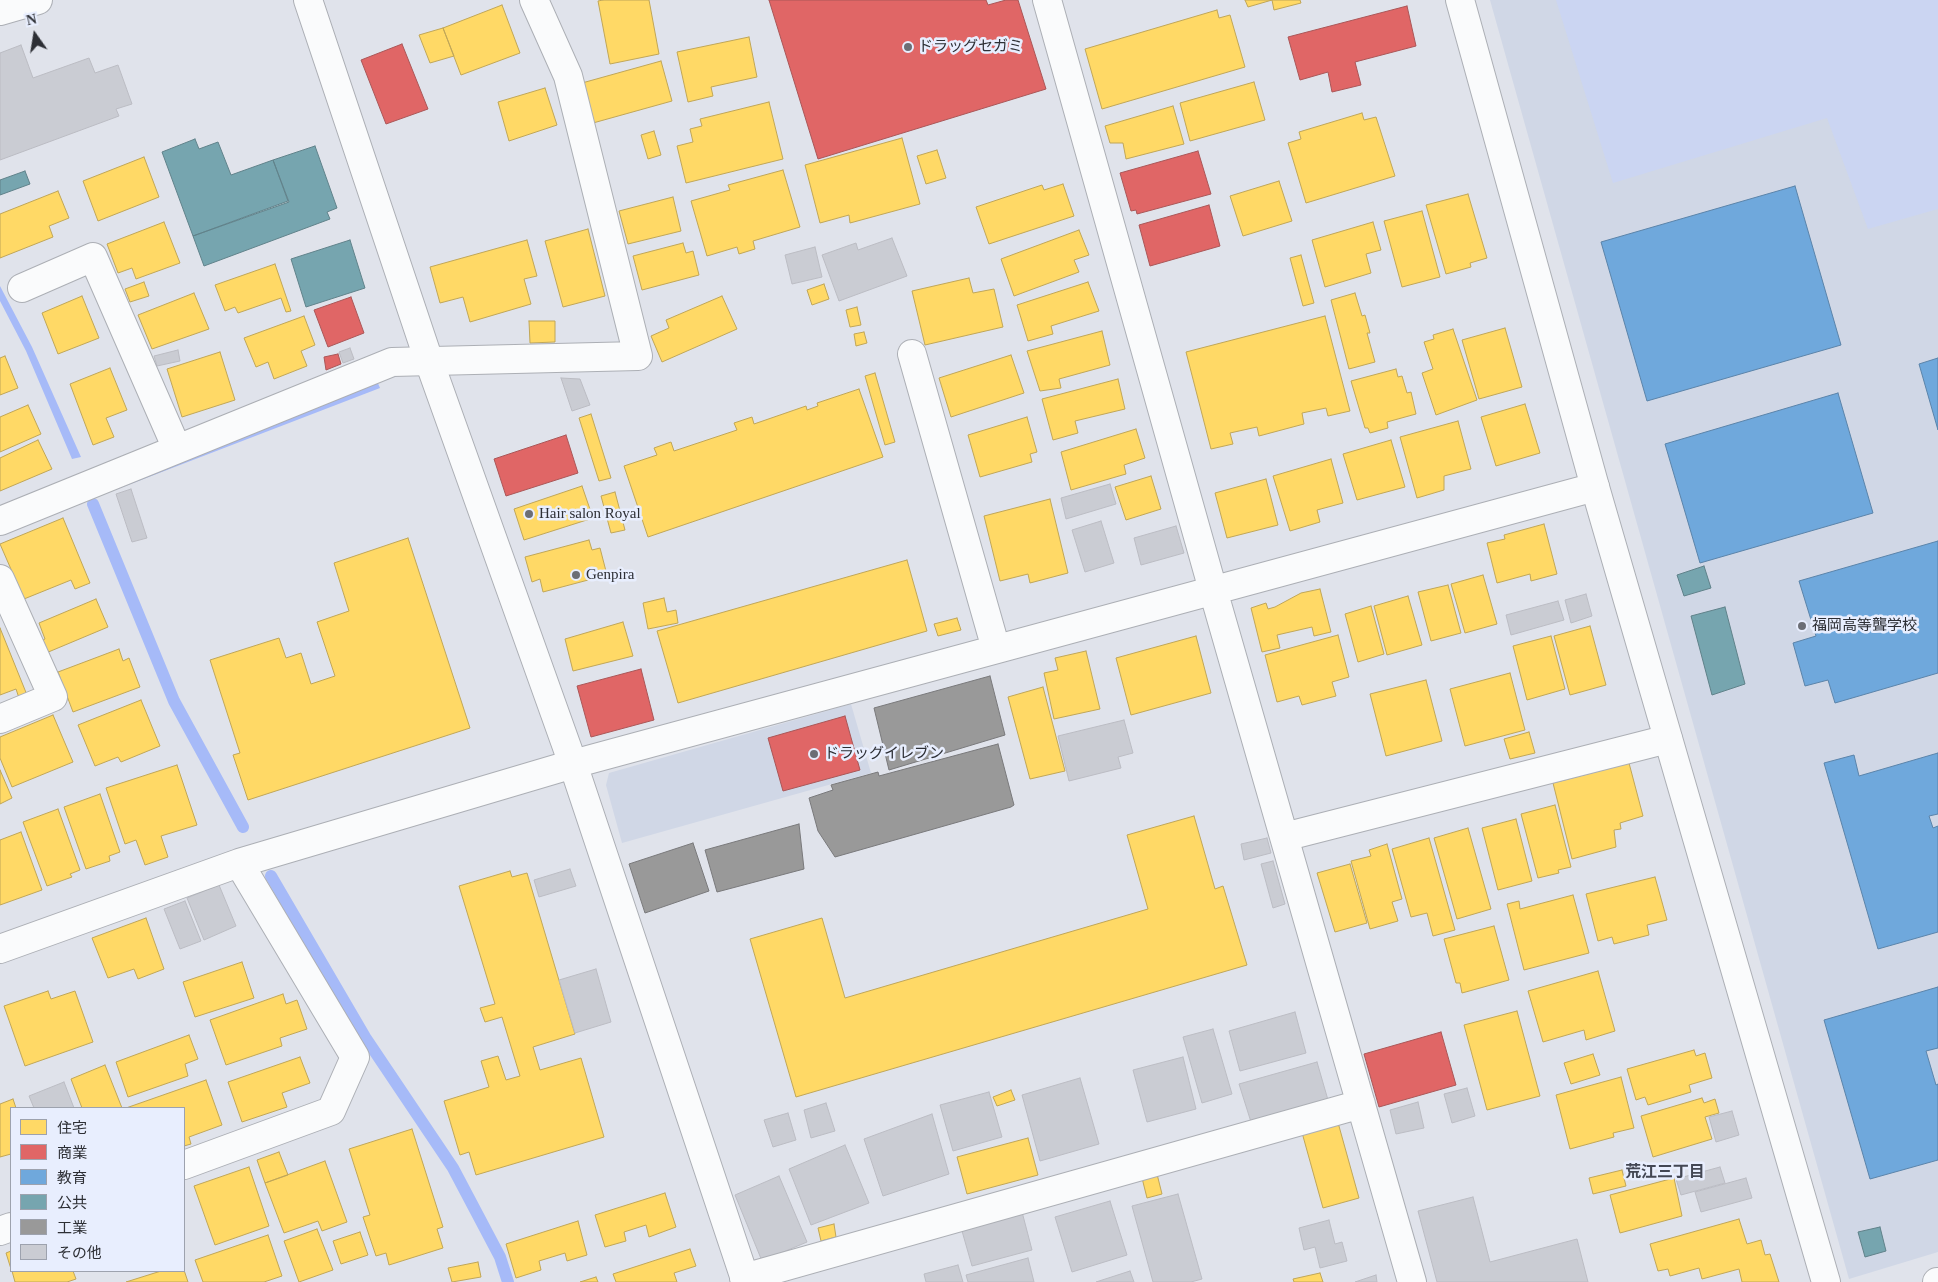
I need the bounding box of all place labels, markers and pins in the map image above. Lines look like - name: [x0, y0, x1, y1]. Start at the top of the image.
- place label: ドラッグセガミ: [918, 38, 1023, 56]
- marker: ドラッグセガミ: [902, 41, 914, 53]
- place label: Hair salon Royal: [539, 505, 641, 523]
- marker: Hair salon Royal: [523, 508, 535, 520]
- place label: Genpira: [586, 566, 634, 584]
- marker: Genpira: [570, 569, 582, 581]
- place label: 福岡高等聾学校: [1812, 617, 1917, 635]
- marker: 福岡高等聾学校: [1796, 620, 1808, 632]
- place label: ドラッグイレブン: [824, 745, 944, 763]
- marker: ドラッグイレブン: [808, 748, 820, 760]

